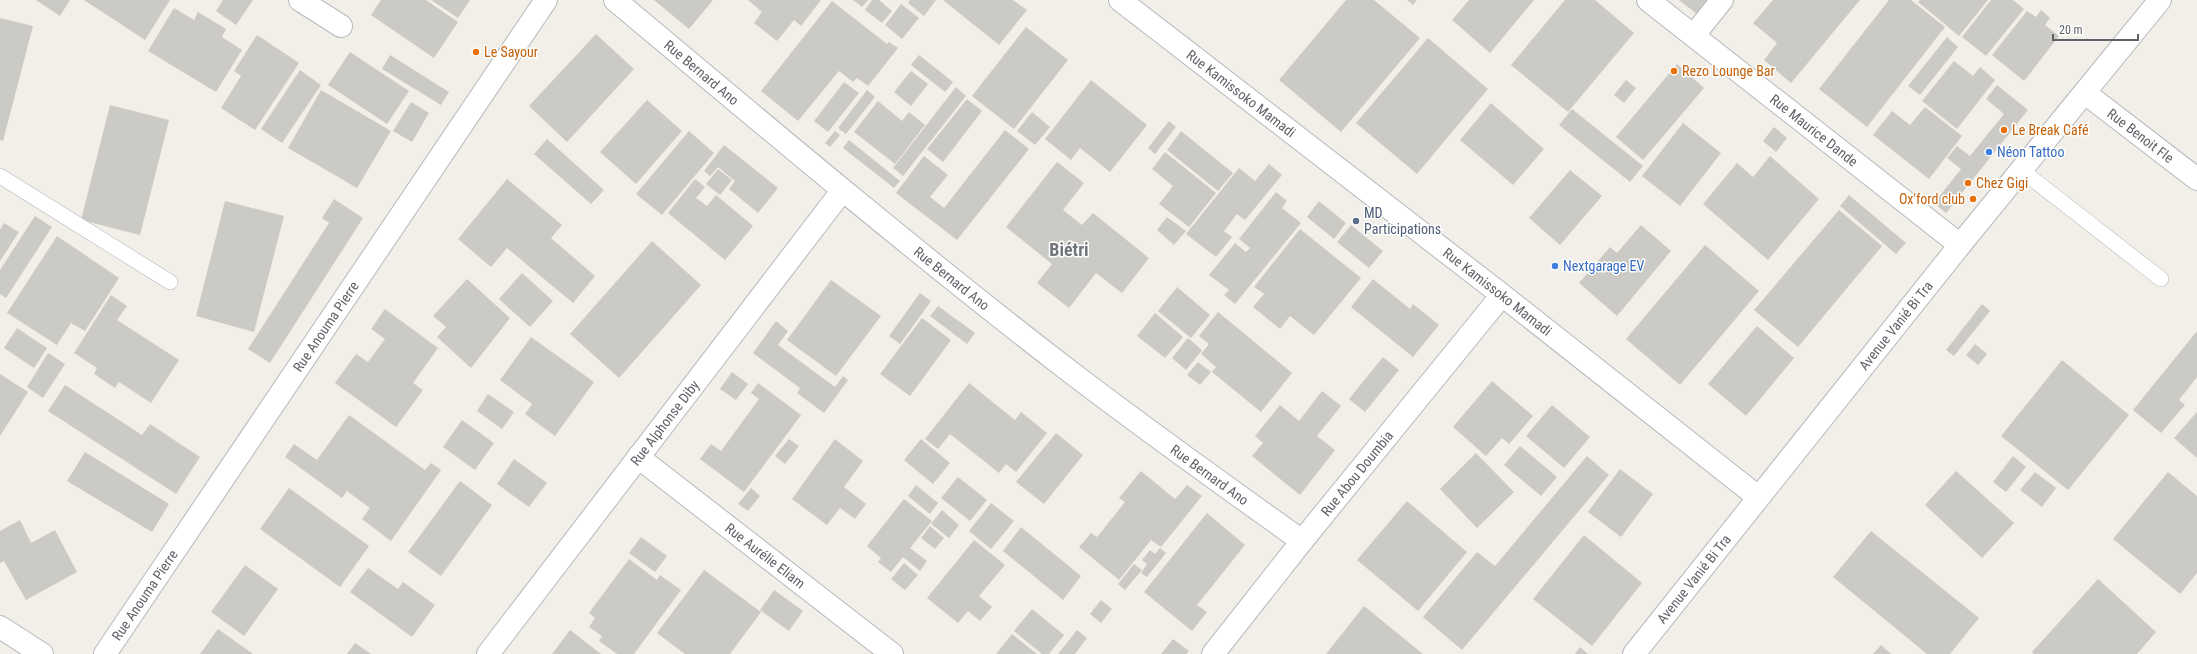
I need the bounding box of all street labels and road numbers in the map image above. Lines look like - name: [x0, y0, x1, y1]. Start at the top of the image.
- street label: Rue Bernard Ano: [661, 37, 742, 108]
- street label: Rue Kamissoko Mamadi: [1183, 46, 1299, 141]
- street label: Rue Maurice Dande: [1767, 91, 1861, 170]
- street label: Rue Benoit Fle: [2104, 105, 2177, 166]
- street label: Rue Bernard Ano: [911, 243, 993, 314]
- street label: Rue Kamissoko Mamadi: [1440, 244, 1555, 339]
- street label: Rue Anouma Pierre: [290, 278, 362, 375]
- street label: Avenue Vanié Bi Tra: [1856, 278, 1936, 373]
- street label: Rue Alphonse Diby: [627, 377, 702, 469]
- street label: Rue Abou Doumbia: [1318, 428, 1396, 519]
- street label: Rue Bernard Ano: [1167, 441, 1252, 508]
- street label: Rue Aurélie Eliam: [722, 520, 808, 592]
- street label: Avenue Vanié Bi Tra: [1654, 531, 1734, 627]
- street label: Rue Anouma Pierre: [109, 546, 181, 643]

